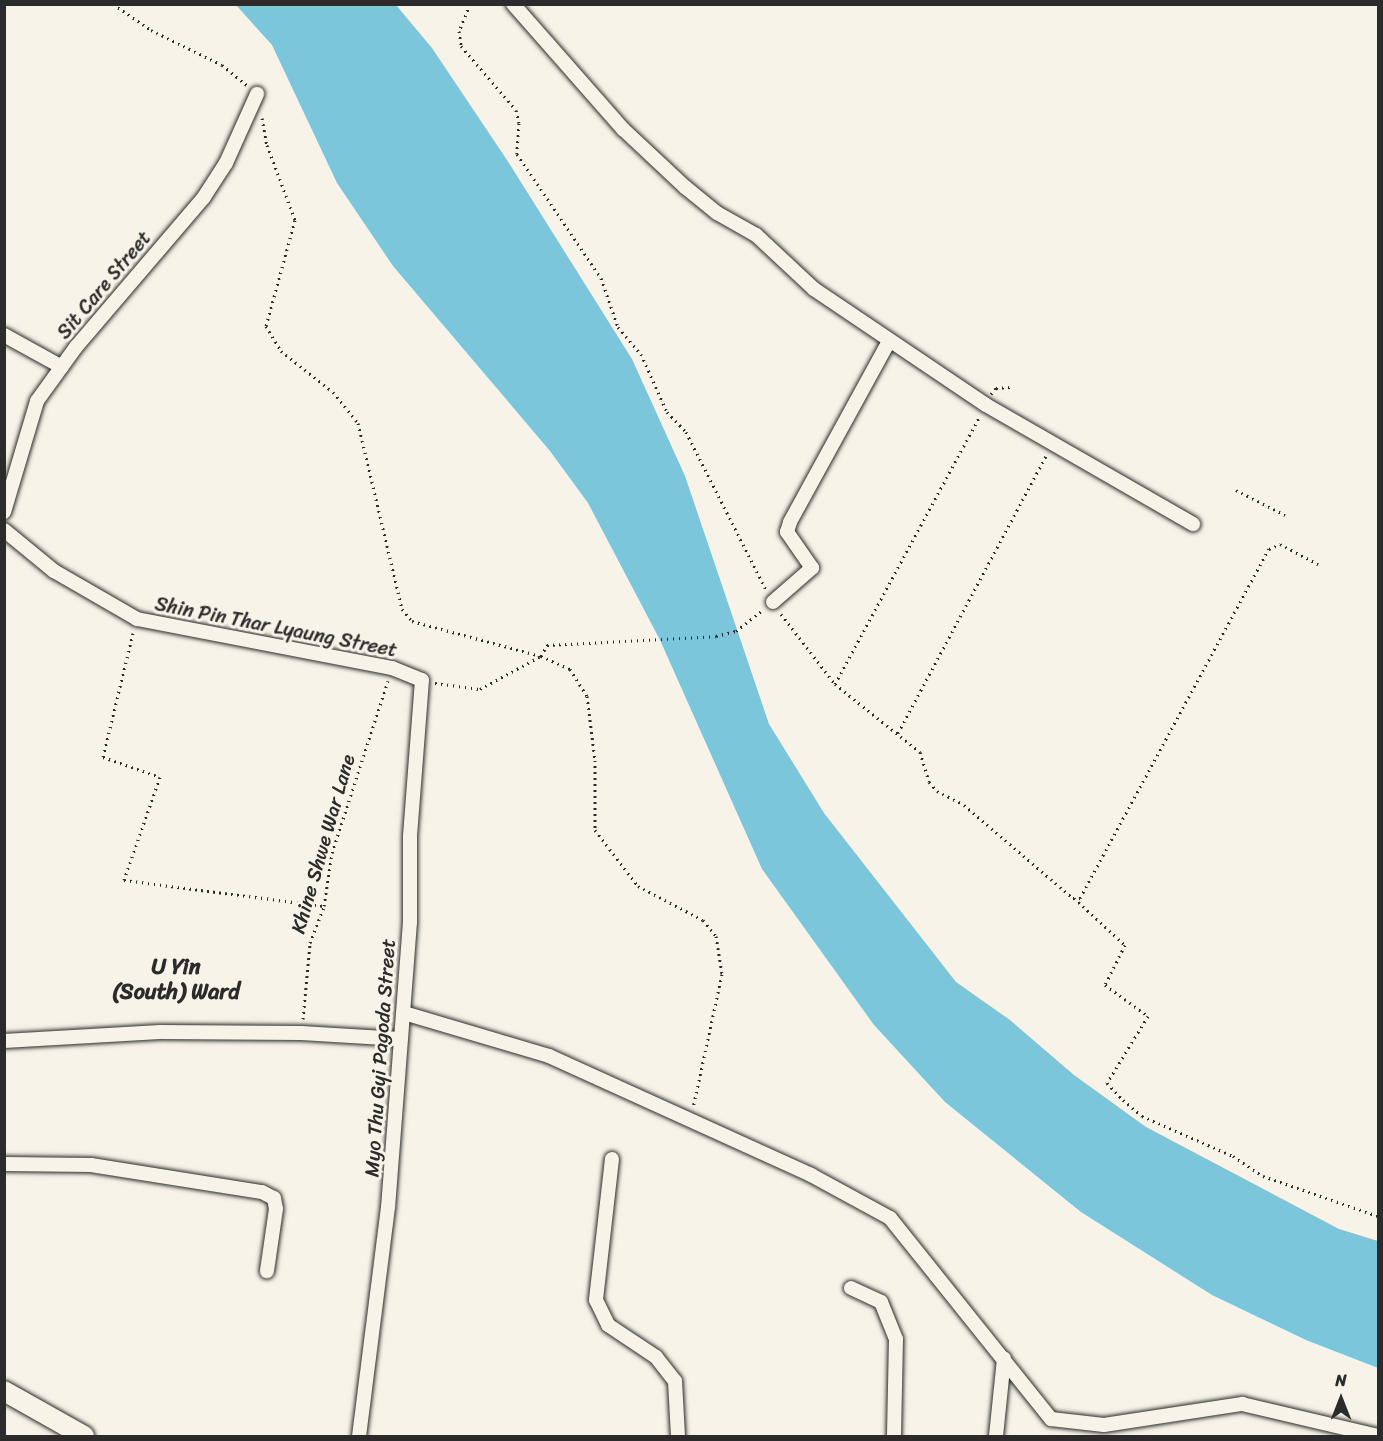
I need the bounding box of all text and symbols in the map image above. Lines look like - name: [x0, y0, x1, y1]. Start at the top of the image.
- street label: Sit Care Street: [51, 225, 157, 345]
- street label: Shin Pin Thar Lyaung Street: [152, 592, 400, 662]
- street label: Khine Shwe War Lane: [286, 751, 360, 937]
- street label: Myo Thu Gyi Pagoda Street: [360, 938, 400, 1178]
- district label: U Yin (South) Ward: [112, 953, 240, 1004]
- text: N: [1335, 1366, 1347, 1395]
- north arrow: [1311, 1369, 1371, 1429]

